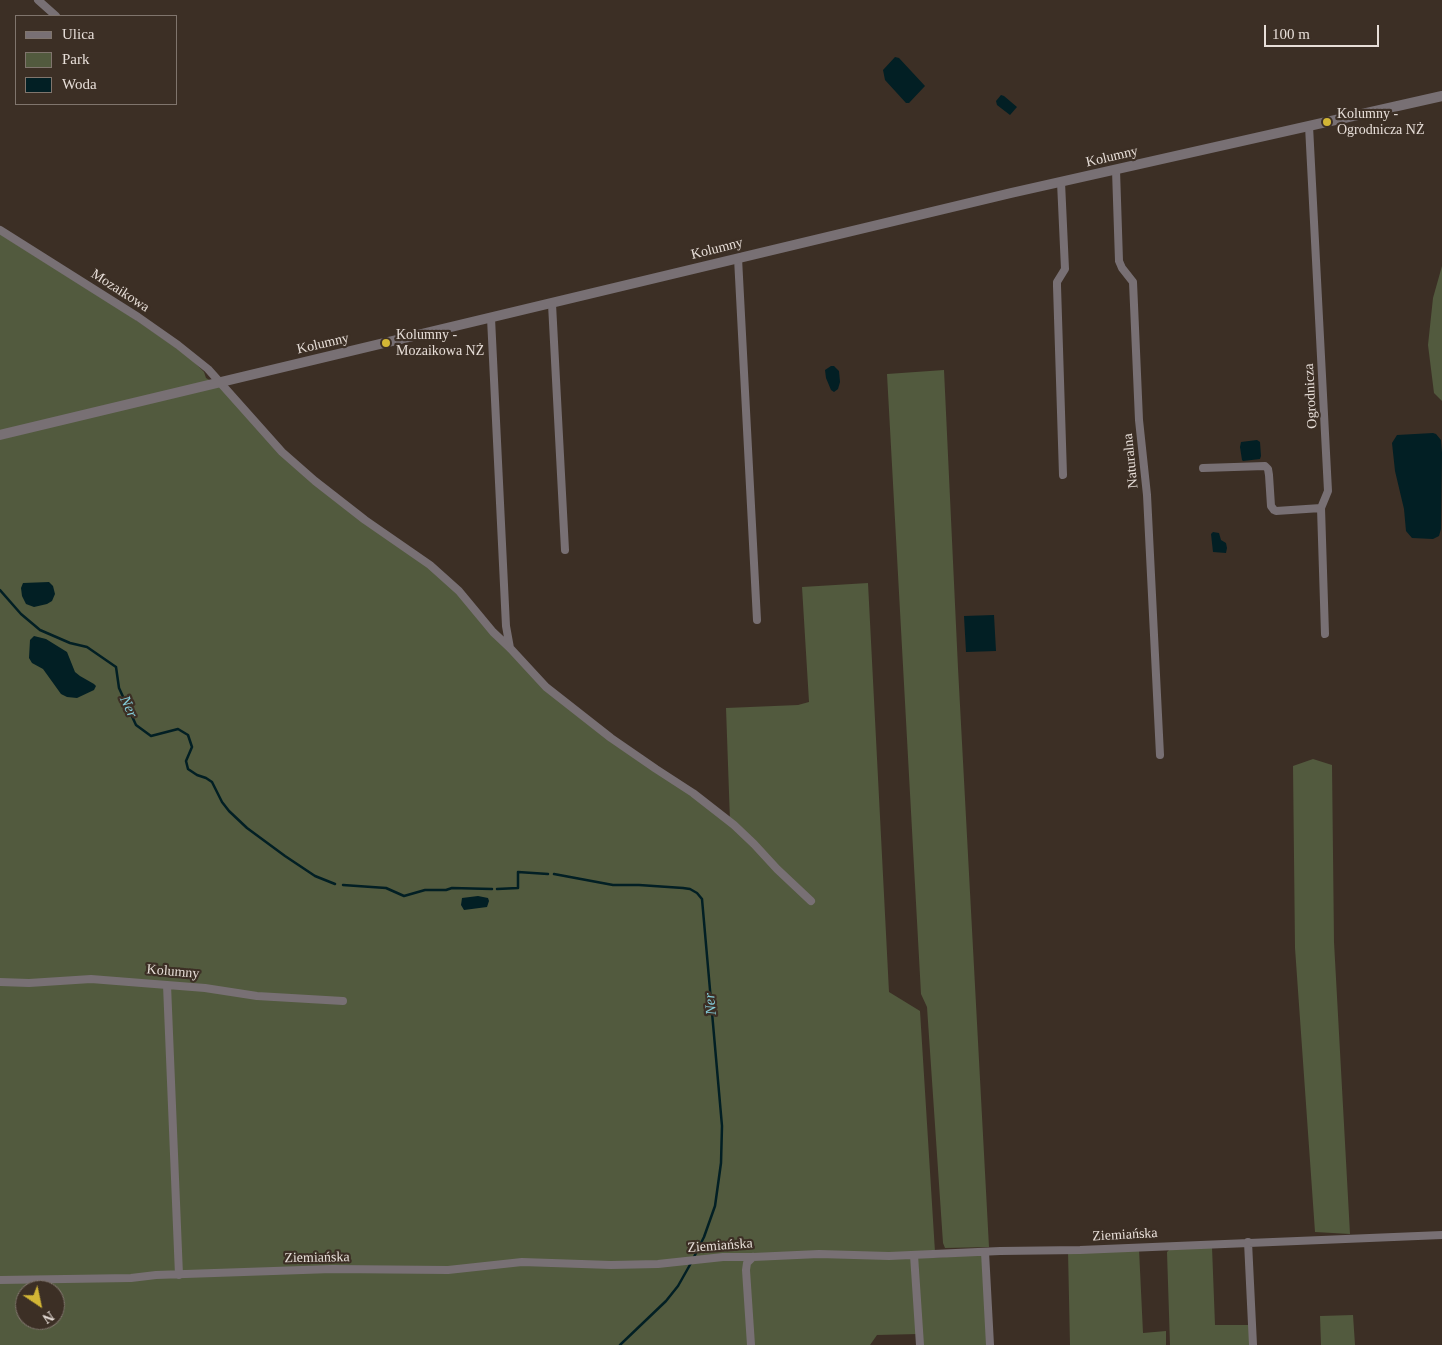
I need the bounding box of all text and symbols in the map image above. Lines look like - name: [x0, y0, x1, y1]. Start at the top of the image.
- legend: [15, 15, 178, 105]
- scale bar: [1267, 15, 1382, 47]
- text: Ulica: [62, 26, 94, 42]
- text: 100 m: [1272, 26, 1310, 42]
- text: Park: [62, 51, 90, 67]
- text: Woda: [62, 76, 97, 92]
- place label: Kolumny - Ogrodnicza NŻ: [1337, 106, 1424, 138]
- marker: Kolumny - Ogrodnicza NŻ: [1321, 116, 1333, 128]
- street label: Kolumny: [1084, 143, 1140, 171]
- street label: Kolumny: [689, 234, 745, 264]
- street label: Mozaikowa: [88, 266, 152, 316]
- place label: Kolumny - Mozaikowa NŻ: [396, 327, 484, 360]
- street label: Kolumny: [295, 330, 351, 358]
- marker: Kolumny - Mozaikowa NŻ: [380, 337, 392, 349]
- street label: Ogrodnicza: [1301, 363, 1321, 429]
- street label: Naturalna: [1120, 433, 1142, 489]
- water label: Ner: [115, 693, 141, 721]
- street label: Kolumny: [146, 961, 200, 983]
- water label: Ner: [701, 992, 721, 1016]
- street label: Ziemiańska: [1092, 1225, 1158, 1245]
- street label: Ziemiańska: [687, 1235, 753, 1257]
- street label: Ziemiańska: [284, 1249, 350, 1267]
- north arrow: [15, 1280, 65, 1330]
- text: N: [40, 1308, 56, 1326]

